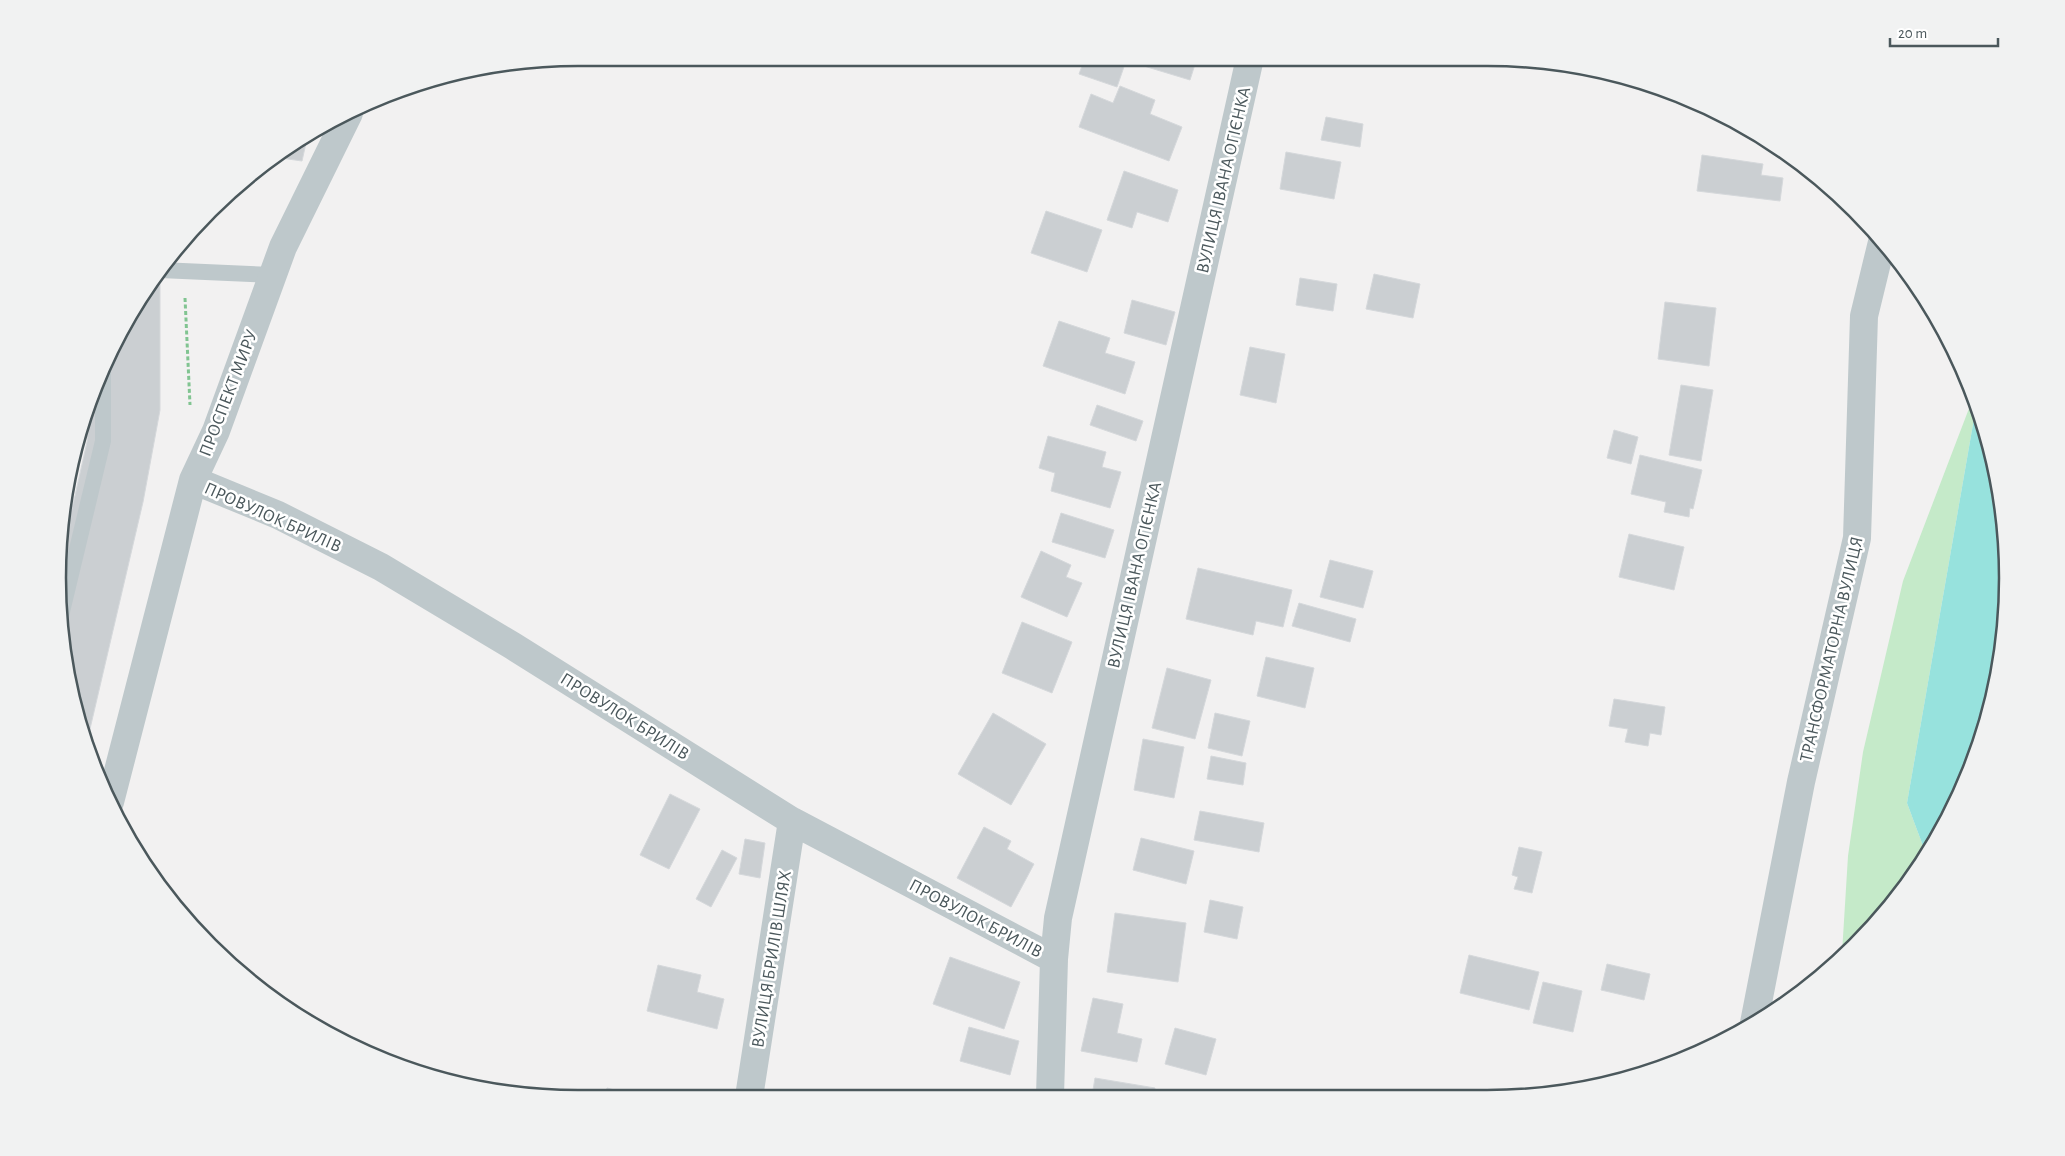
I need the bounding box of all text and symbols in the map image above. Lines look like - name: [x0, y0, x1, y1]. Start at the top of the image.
- scale bar: [1890, 15, 1998, 47]
- text: 20 m: [1898, 26, 1927, 41]
- street label: ВУЛИЦЯ ІВАНА ОГІЄНКА: [1194, 85, 1254, 275]
- street label: ПРОСПЕКТ МИРУ: [196, 328, 261, 459]
- street label: ПРОВУЛОК БРИЛІВ: [201, 480, 344, 556]
- street label: ВУЛИЦЯ ІВАНА ОГІЄНКА: [1105, 480, 1165, 670]
- street label: ТРАНСФОРМАТОРНА ВУЛИЦЯ: [1797, 535, 1867, 764]
- street label: ПРОВУЛОК БРИЛІВ: [557, 670, 692, 764]
- street label: ВУЛИЦЯ БРИЛІВ ШЛЯХ: [749, 869, 795, 1049]
- street label: ПРОВУЛОК БРИЛІВ: [906, 876, 1045, 962]

